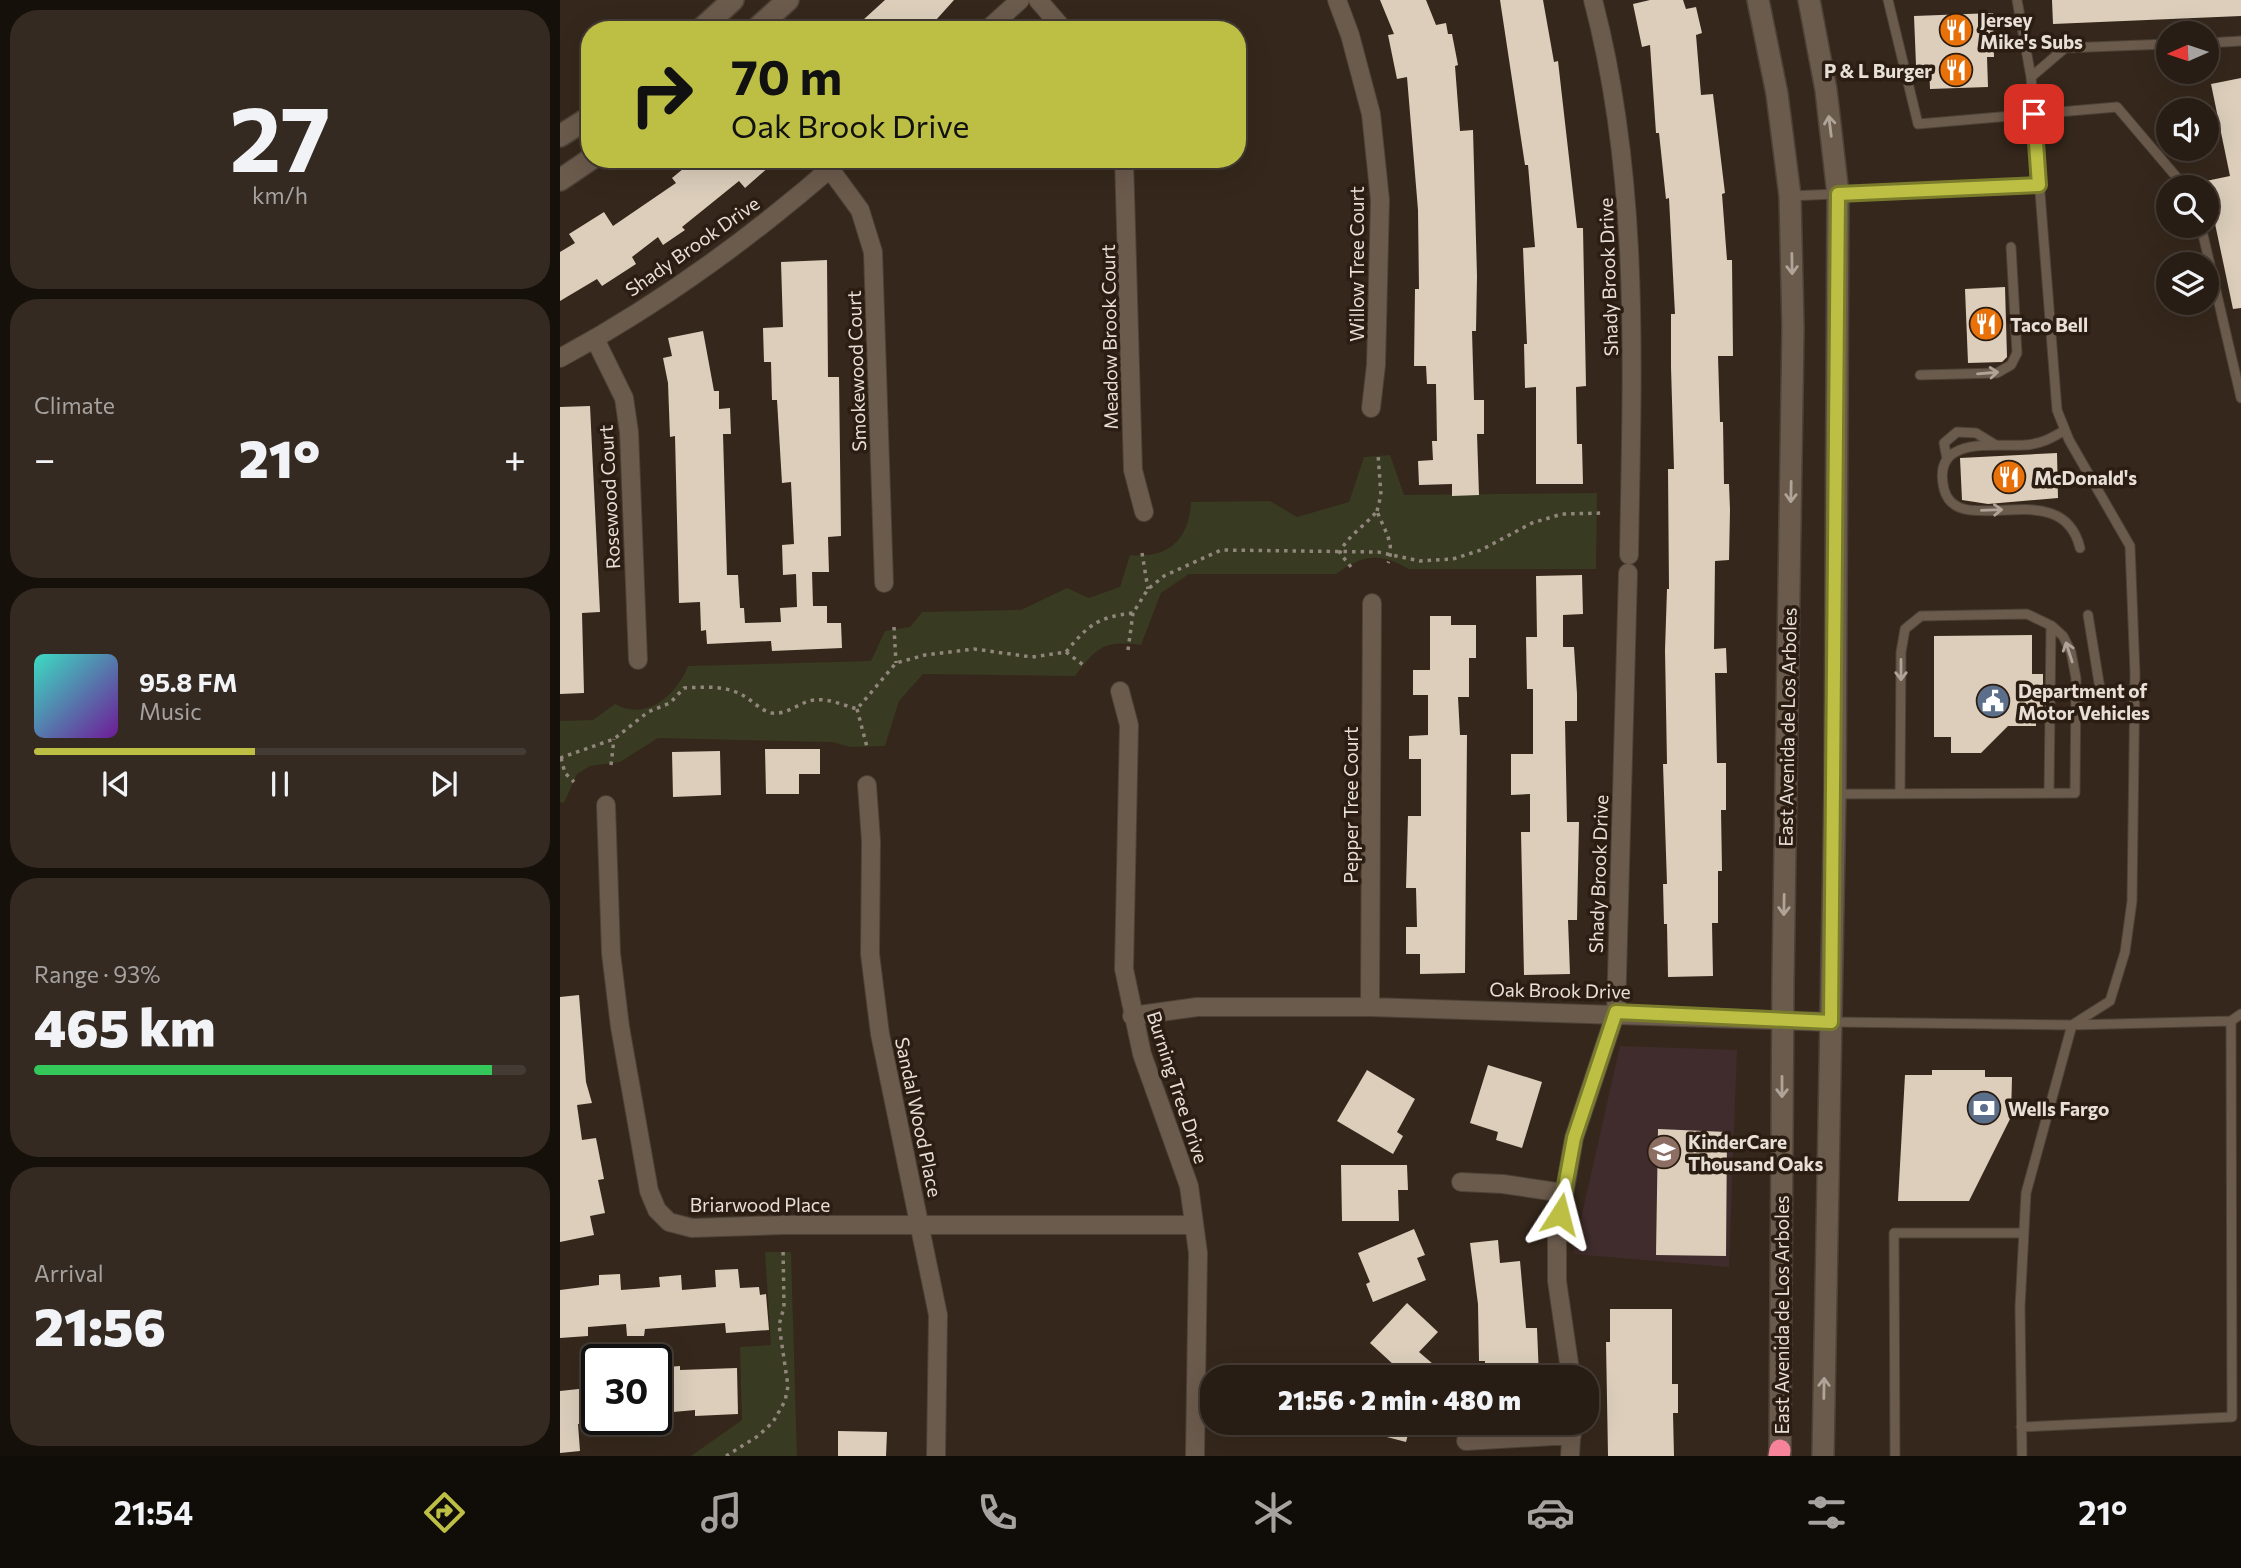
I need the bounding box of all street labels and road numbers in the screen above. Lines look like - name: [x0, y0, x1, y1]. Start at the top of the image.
- street label: Willow Tree Court: [1345, 186, 1368, 342]
- street label: Shady Brook Drive: [620, 191, 764, 301]
- street label: Shady Brook Drive: [1594, 197, 1622, 357]
- street label: Meadow Brook Court: [1096, 244, 1122, 430]
- street label: Smokewood Court: [842, 290, 870, 452]
- street label: Rosewood Court: [594, 424, 624, 570]
- street label: East Avenida de Los Arboles: [1773, 607, 1801, 847]
- street label: Pepper Tree Court: [1339, 726, 1362, 884]
- street label: Shady Brook Drive: [1584, 794, 1612, 954]
- street label: Oak Brook Drive: [1489, 977, 1631, 1003]
- street label: Burning Tree Drive: [1143, 1008, 1213, 1166]
- street label: Sandal Wood Place: [891, 1035, 947, 1199]
- street label: Briarwood Place: [690, 1193, 830, 1216]
- street label: East Avenida de Los Arboles: [1770, 1195, 1793, 1435]

